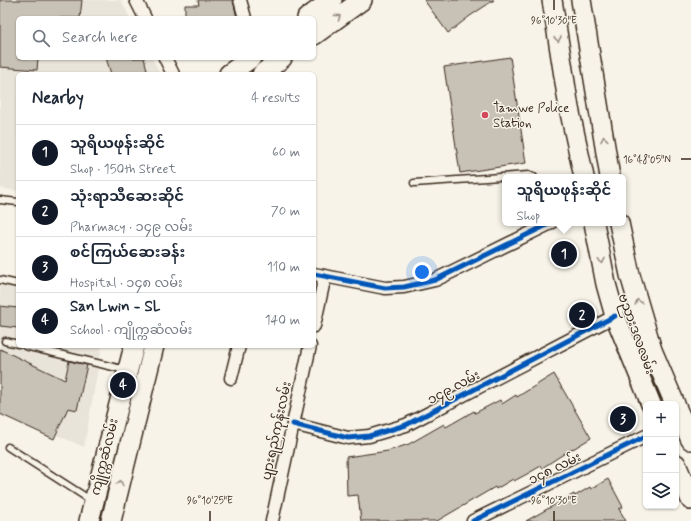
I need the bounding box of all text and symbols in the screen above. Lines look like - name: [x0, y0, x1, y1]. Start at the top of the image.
- text: 96°10'30"E: [531, 14, 577, 28]
- one-way arrow: [334, 15, 341, 22]
- search box: [16, 16, 316, 60]
- icon: search: [30, 27, 52, 49]
- text: Search here: [62, 28, 138, 48]
- one-way arrow: [553, 35, 562, 42]
- text: Nearby: [32, 87, 84, 109]
- text: 4 results: [251, 90, 300, 107]
- place label: Tamwe Police Station: [493, 100, 569, 132]
- marker: Tamwe Police Station: [480, 110, 490, 120]
- text: သူရိယဖုန်းဆိုင်: [70, 134, 165, 154]
- one-way arrow: [600, 135, 609, 142]
- text: 1: [42, 144, 48, 161]
- text: 60 m: [272, 144, 300, 161]
- text: 16°48'05"N: [623, 153, 671, 167]
- text: Shop · 150th Street: [70, 161, 176, 178]
- popup: [502, 174, 626, 226]
- text: သူရိယဖုန်းဆိုင်: [516, 181, 612, 201]
- text: သုံးရာသီဆေးဆိုင်: [70, 187, 184, 207]
- text: 2: [42, 203, 48, 220]
- text: 70 m: [271, 203, 300, 220]
- text: Shop: [516, 208, 540, 225]
- text: Pharmacy · ၁၄၉ လမ်း: [70, 219, 193, 236]
- pin: 1: [551, 239, 577, 269]
- text: စင်ကြယ်ဆေးခန်း: [70, 243, 185, 263]
- one-way arrow: [597, 258, 605, 264]
- text: 3: [42, 259, 48, 276]
- text: 110 m: [267, 259, 300, 276]
- your location: [412, 262, 432, 282]
- text: Hospital · ၁၄၈ လမ်း: [70, 275, 182, 292]
- street label: ဗညားဒလလမ်း: [613, 291, 659, 377]
- text: San Lwin - SL: [70, 297, 161, 317]
- one-way arrow: [634, 298, 643, 305]
- pin: 2: [569, 300, 595, 330]
- text: 4: [41, 312, 49, 329]
- text: 140 m: [265, 312, 300, 329]
- text: School · ကျိုက္ကဆံလမ်း: [70, 322, 192, 339]
- street label: ၁၄၉ လမ်း: [424, 366, 484, 410]
- pin: 4: [110, 370, 136, 400]
- street label: ပျားရည်ကုန်းလမ်း: [257, 380, 297, 482]
- map controls: [643, 401, 679, 509]
- button: +: [643, 401, 679, 437]
- pin: 3: [610, 404, 636, 434]
- street label: ကျိုက္ကဆံလမ်း: [86, 417, 124, 497]
- button: −: [643, 437, 679, 473]
- street label: ၁၄၈ လမ်း: [526, 448, 584, 490]
- button: layers: [643, 473, 679, 509]
- one-way arrow: [116, 480, 124, 486]
- text: 96°10'25"E: [187, 494, 233, 508]
- text: 96°10'30"E: [531, 494, 577, 508]

